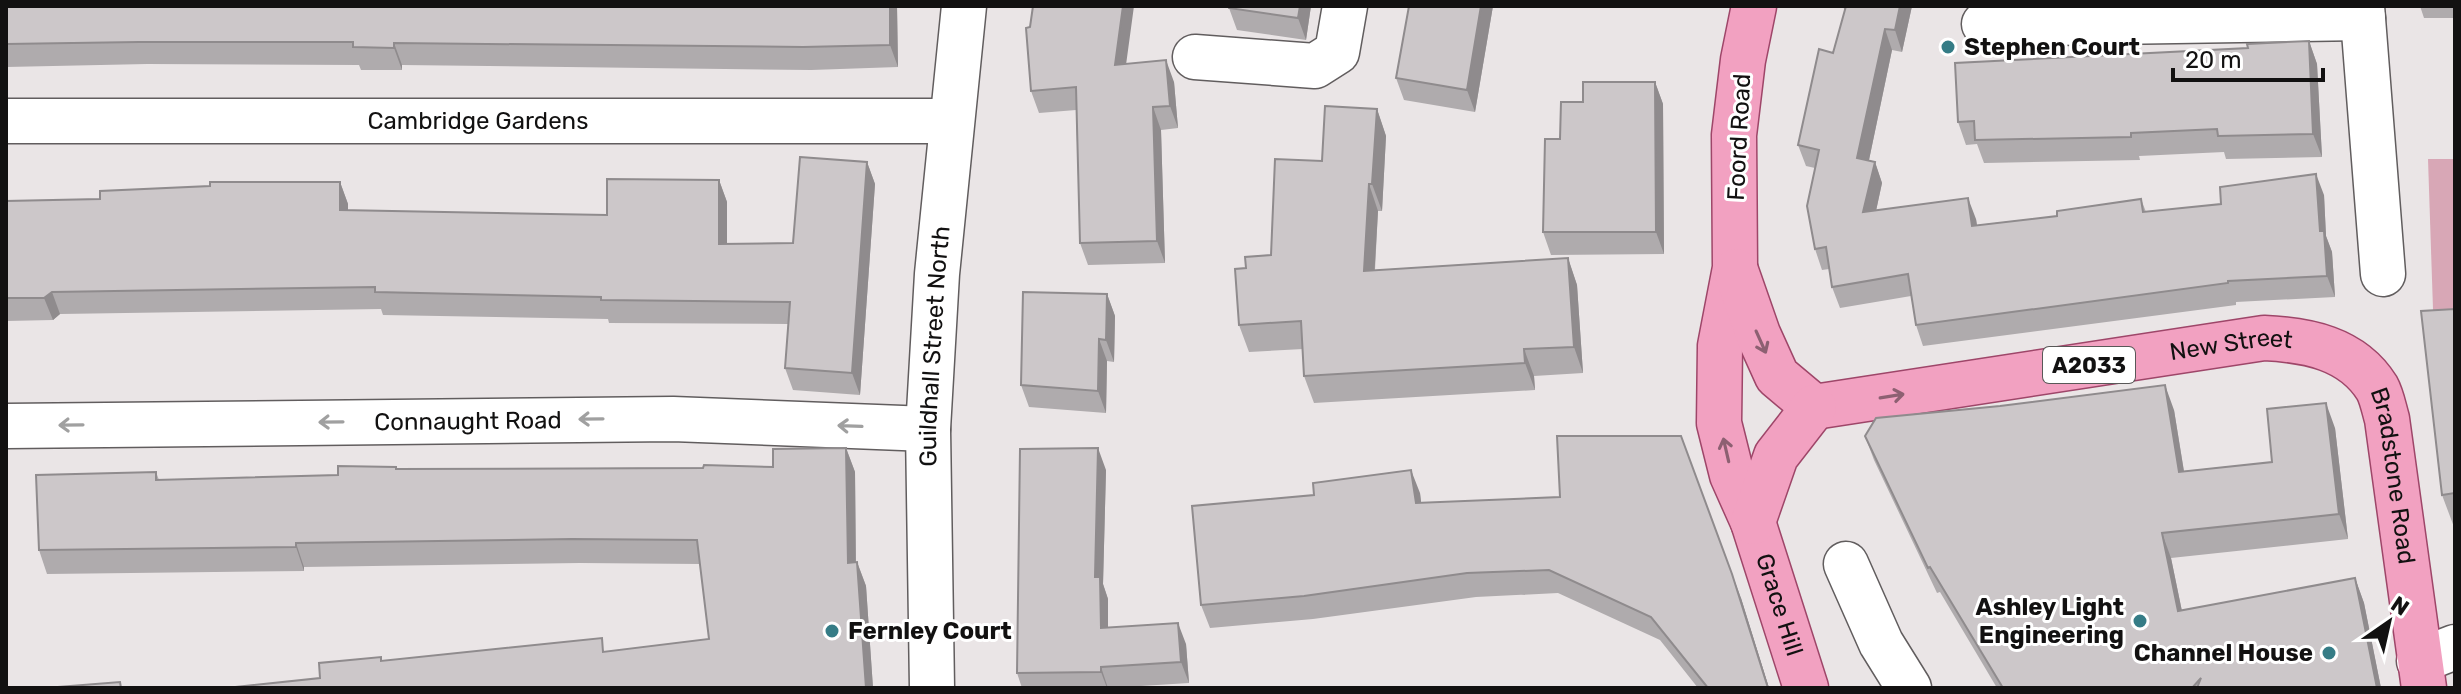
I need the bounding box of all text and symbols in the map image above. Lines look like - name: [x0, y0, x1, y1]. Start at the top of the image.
- scale bar: [2173, 32, 2323, 82]
- place label: Stephen Court: [1964, 33, 2140, 61]
- marker: Stephen Court: [1939, 38, 1957, 56]
- text: 20 m: [2185, 46, 2242, 74]
- street label: Foord Road: [1722, 73, 1756, 201]
- street label: Cambridge Gardens: [368, 107, 588, 135]
- street label: Guildhall Street North: [914, 225, 956, 467]
- street label: New Street: [2168, 323, 2294, 366]
- one-way arrow: [1755, 329, 1770, 353]
- road number: A2033: [2043, 347, 2135, 383]
- street label: Bradstone Road: [2365, 383, 2421, 566]
- one-way arrow: [1878, 387, 1904, 402]
- street label: Connaught Road: [374, 406, 562, 436]
- one-way arrow: [578, 412, 605, 427]
- one-way arrow: [318, 414, 345, 430]
- one-way arrow: [58, 417, 85, 433]
- one-way arrow: [837, 418, 864, 433]
- one-way arrow: [1717, 437, 1732, 463]
- street label: Grace Hill: [1750, 550, 1809, 659]
- north arrow: [2349, 582, 2429, 662]
- text: N: [2386, 590, 2414, 621]
- place label: Ashley Light Engineering: [1975, 593, 2124, 649]
- marker: Ashley Light Engineering: [2131, 612, 2149, 630]
- place label: Fernley Court: [848, 617, 1012, 645]
- marker: Fernley Court: [823, 622, 841, 640]
- place label: Channel House: [2134, 639, 2313, 667]
- marker: Channel House: [2320, 644, 2338, 662]

